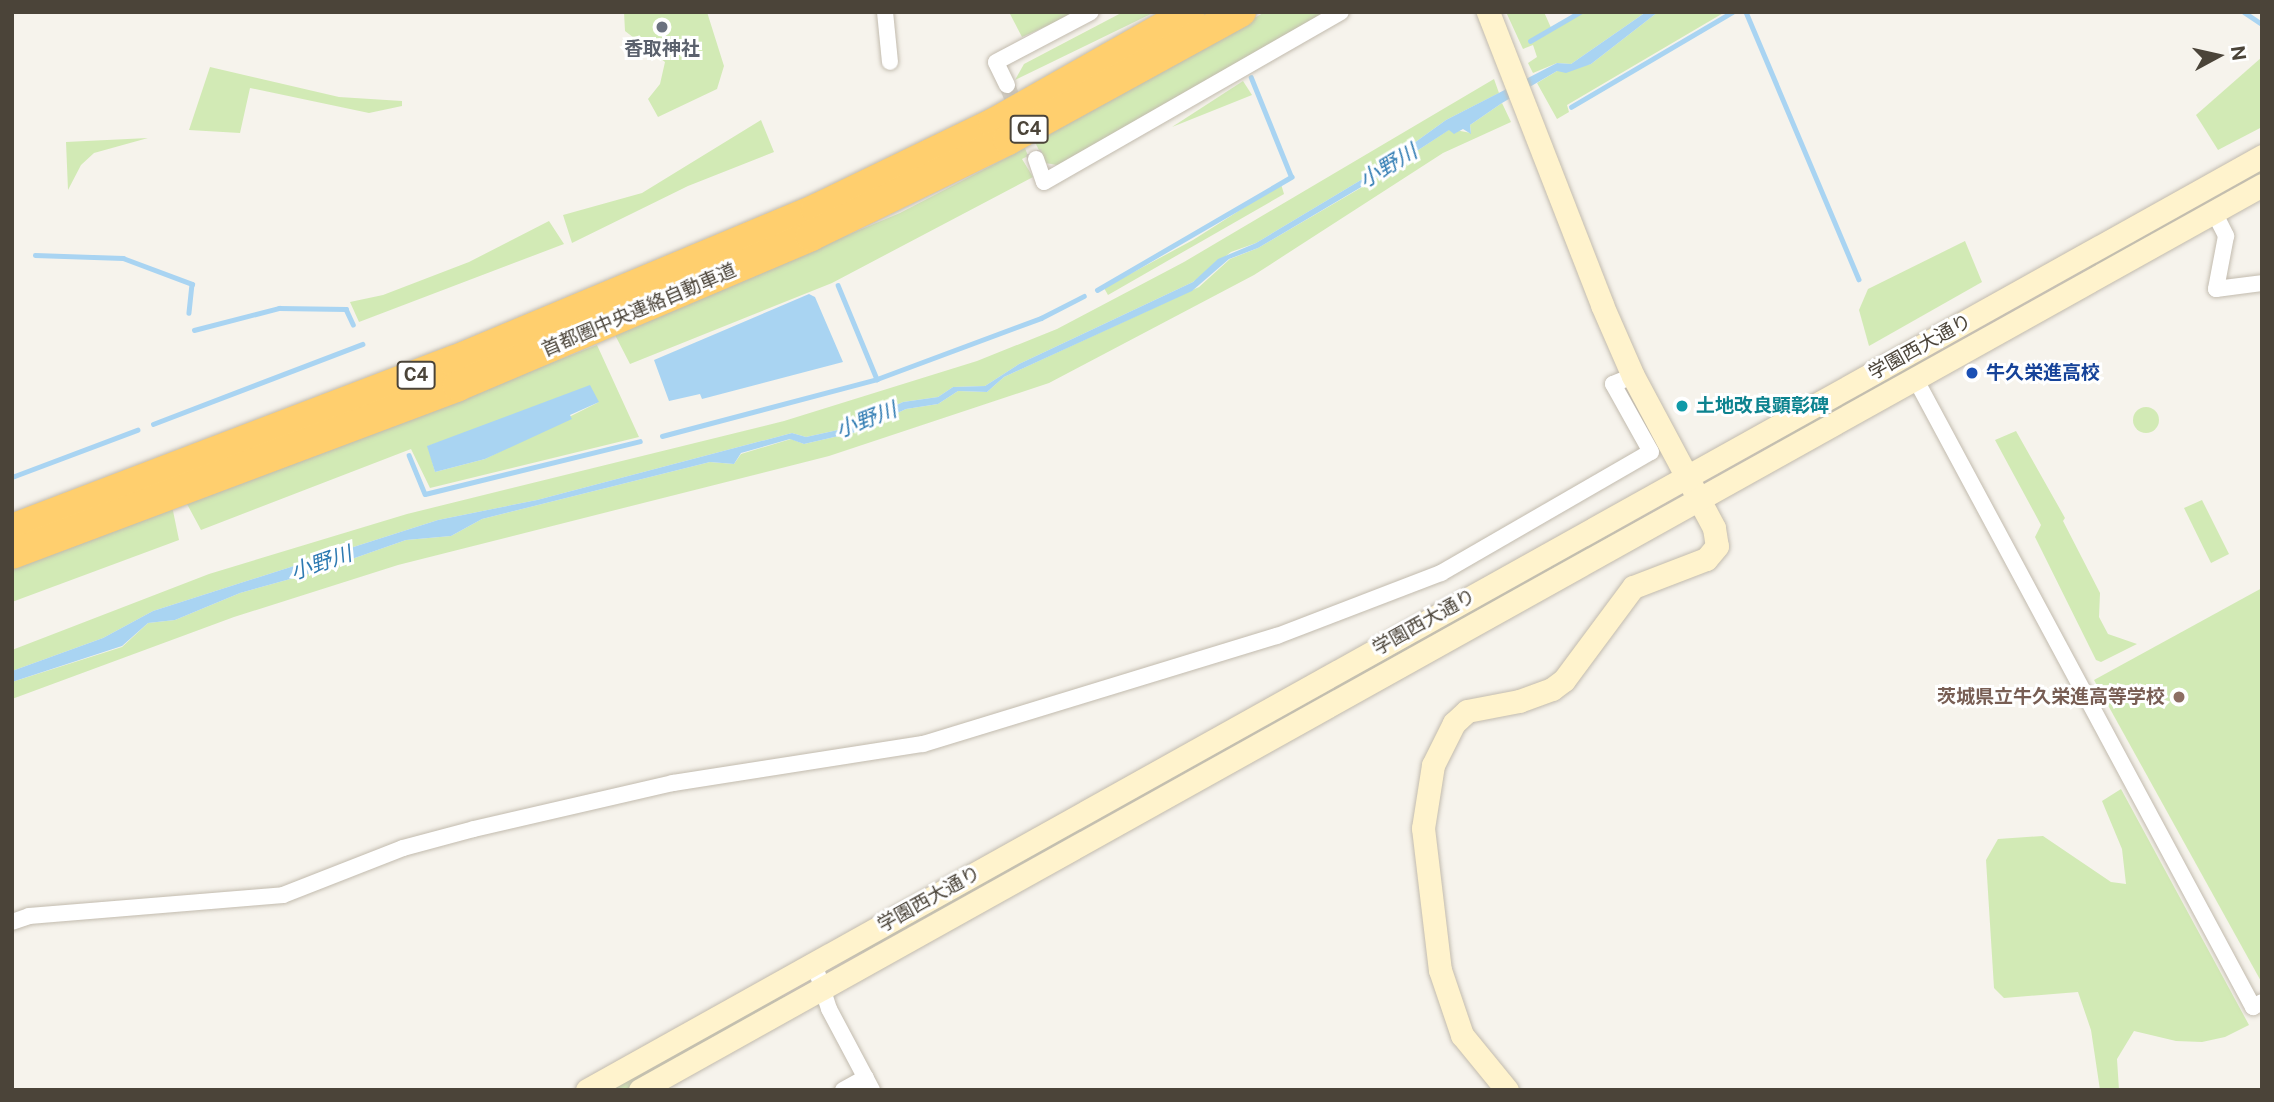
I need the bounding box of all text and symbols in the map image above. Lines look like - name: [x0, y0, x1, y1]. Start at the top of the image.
- marker: 香取神社: [654, 19, 670, 35]
- north arrow: [2183, 21, 2253, 91]
- place label: 香取神社: [624, 38, 700, 60]
- text: N: [2227, 44, 2251, 62]
- road number: C4: [1008, 114, 1050, 144]
- water label: 小野川: [1355, 139, 1421, 193]
- street label: 首都圏中央連絡自動車道: [538, 259, 740, 361]
- street label: 学園西大通り: [1865, 309, 1975, 385]
- road number: C4: [395, 360, 437, 390]
- place label: 牛久栄進高校: [1986, 362, 2100, 384]
- marker: 牛久栄進高校: [1964, 365, 1980, 381]
- place label: 土地改良顕彰碑: [1696, 395, 1829, 417]
- water label: 小野川: [832, 397, 900, 443]
- marker: 土地改良顕彰碑: [1674, 398, 1690, 414]
- water label: 小野川: [287, 541, 355, 585]
- street label: 学園西大通り: [1369, 584, 1479, 660]
- place label: 茨城県立牛久栄進高等学校: [1937, 686, 2165, 708]
- marker: 茨城県立牛久栄進高等学校: [2171, 689, 2187, 705]
- street label: 学園西大通り: [874, 861, 984, 937]

